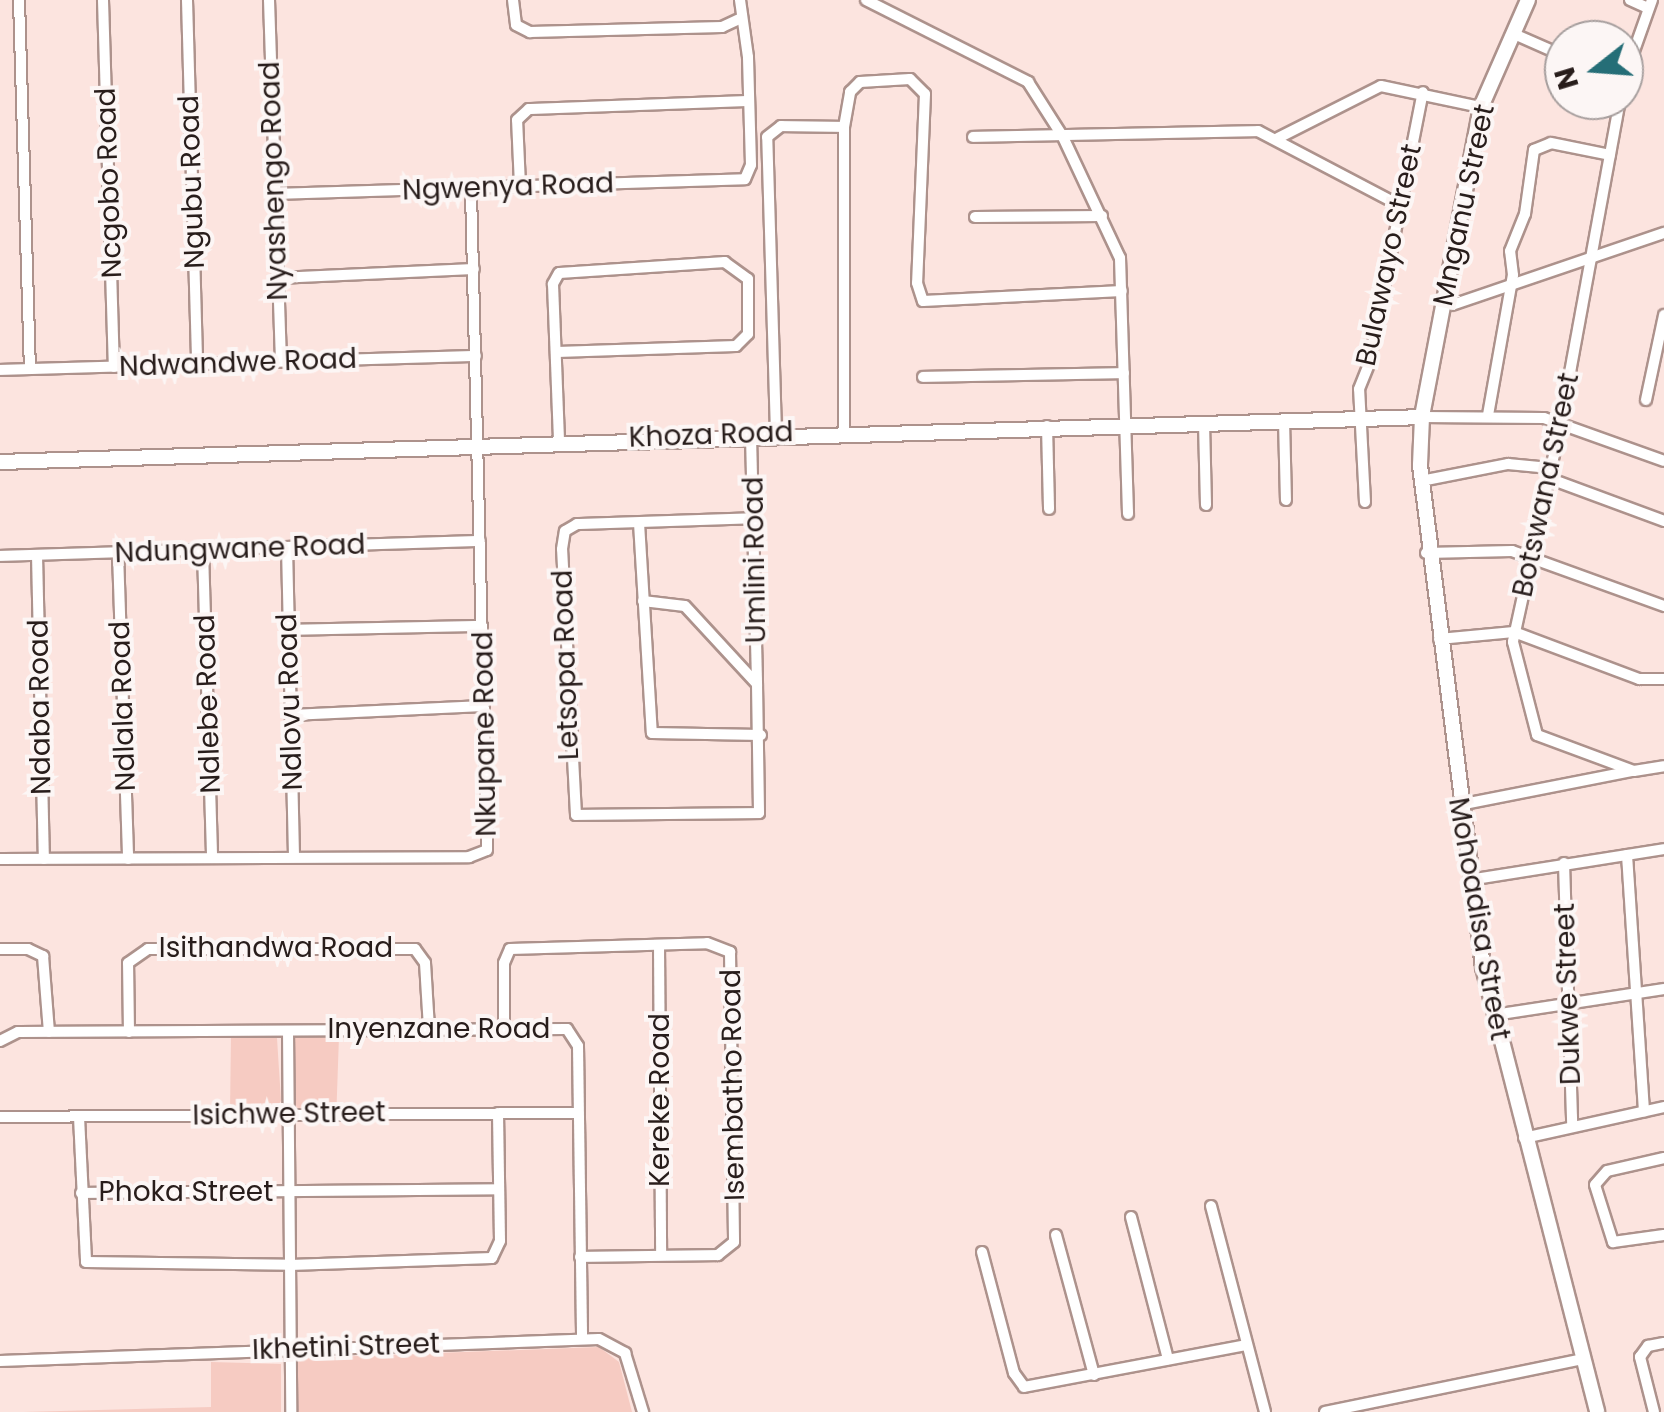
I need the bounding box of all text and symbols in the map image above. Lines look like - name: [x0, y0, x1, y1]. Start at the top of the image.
- north arrow: [1544, 20, 1644, 120]
- street label: Nyashengo Road: [253, 61, 295, 301]
- text: N: [1545, 63, 1588, 94]
- street label: Ncgobo Road: [89, 87, 129, 279]
- street label: Ngubu Road: [172, 95, 212, 269]
- street label: Mnganu Street: [1426, 101, 1502, 309]
- street label: Bulawayo Street: [1349, 141, 1429, 369]
- street label: Ngwenya Road: [402, 167, 614, 207]
- street label: Ndwandwe Road: [119, 342, 357, 384]
- street label: Botswana Street: [1506, 370, 1586, 600]
- street label: Khoza Road: [628, 415, 794, 455]
- street label: Umlini Road: [737, 476, 773, 644]
- street label: Ndungwane Road: [114, 528, 366, 570]
- street label: Letsopa Road: [546, 569, 586, 761]
- street label: Ndlovu Road: [270, 613, 310, 791]
- street label: Ndlebe Road: [188, 614, 228, 794]
- street label: Ndaba Road: [22, 619, 58, 795]
- street label: Ndlala Road: [103, 620, 143, 792]
- street label: Nkupane Road: [466, 631, 504, 837]
- street label: Mohoadisa Street: [1441, 795, 1517, 1043]
- street label: Dukwe Street: [1548, 903, 1588, 1085]
- street label: Isithandwa Road: [159, 931, 393, 965]
- street label: Isembatho Road: [714, 969, 752, 1201]
- street label: Inyenzane Road: [327, 1012, 551, 1046]
- street label: Kereke Road: [643, 1013, 677, 1187]
- street label: Isichwe Street: [192, 1096, 386, 1132]
- street label: Phoka Street: [99, 1175, 273, 1209]
- street label: Ikhetini Street: [252, 1327, 440, 1367]

